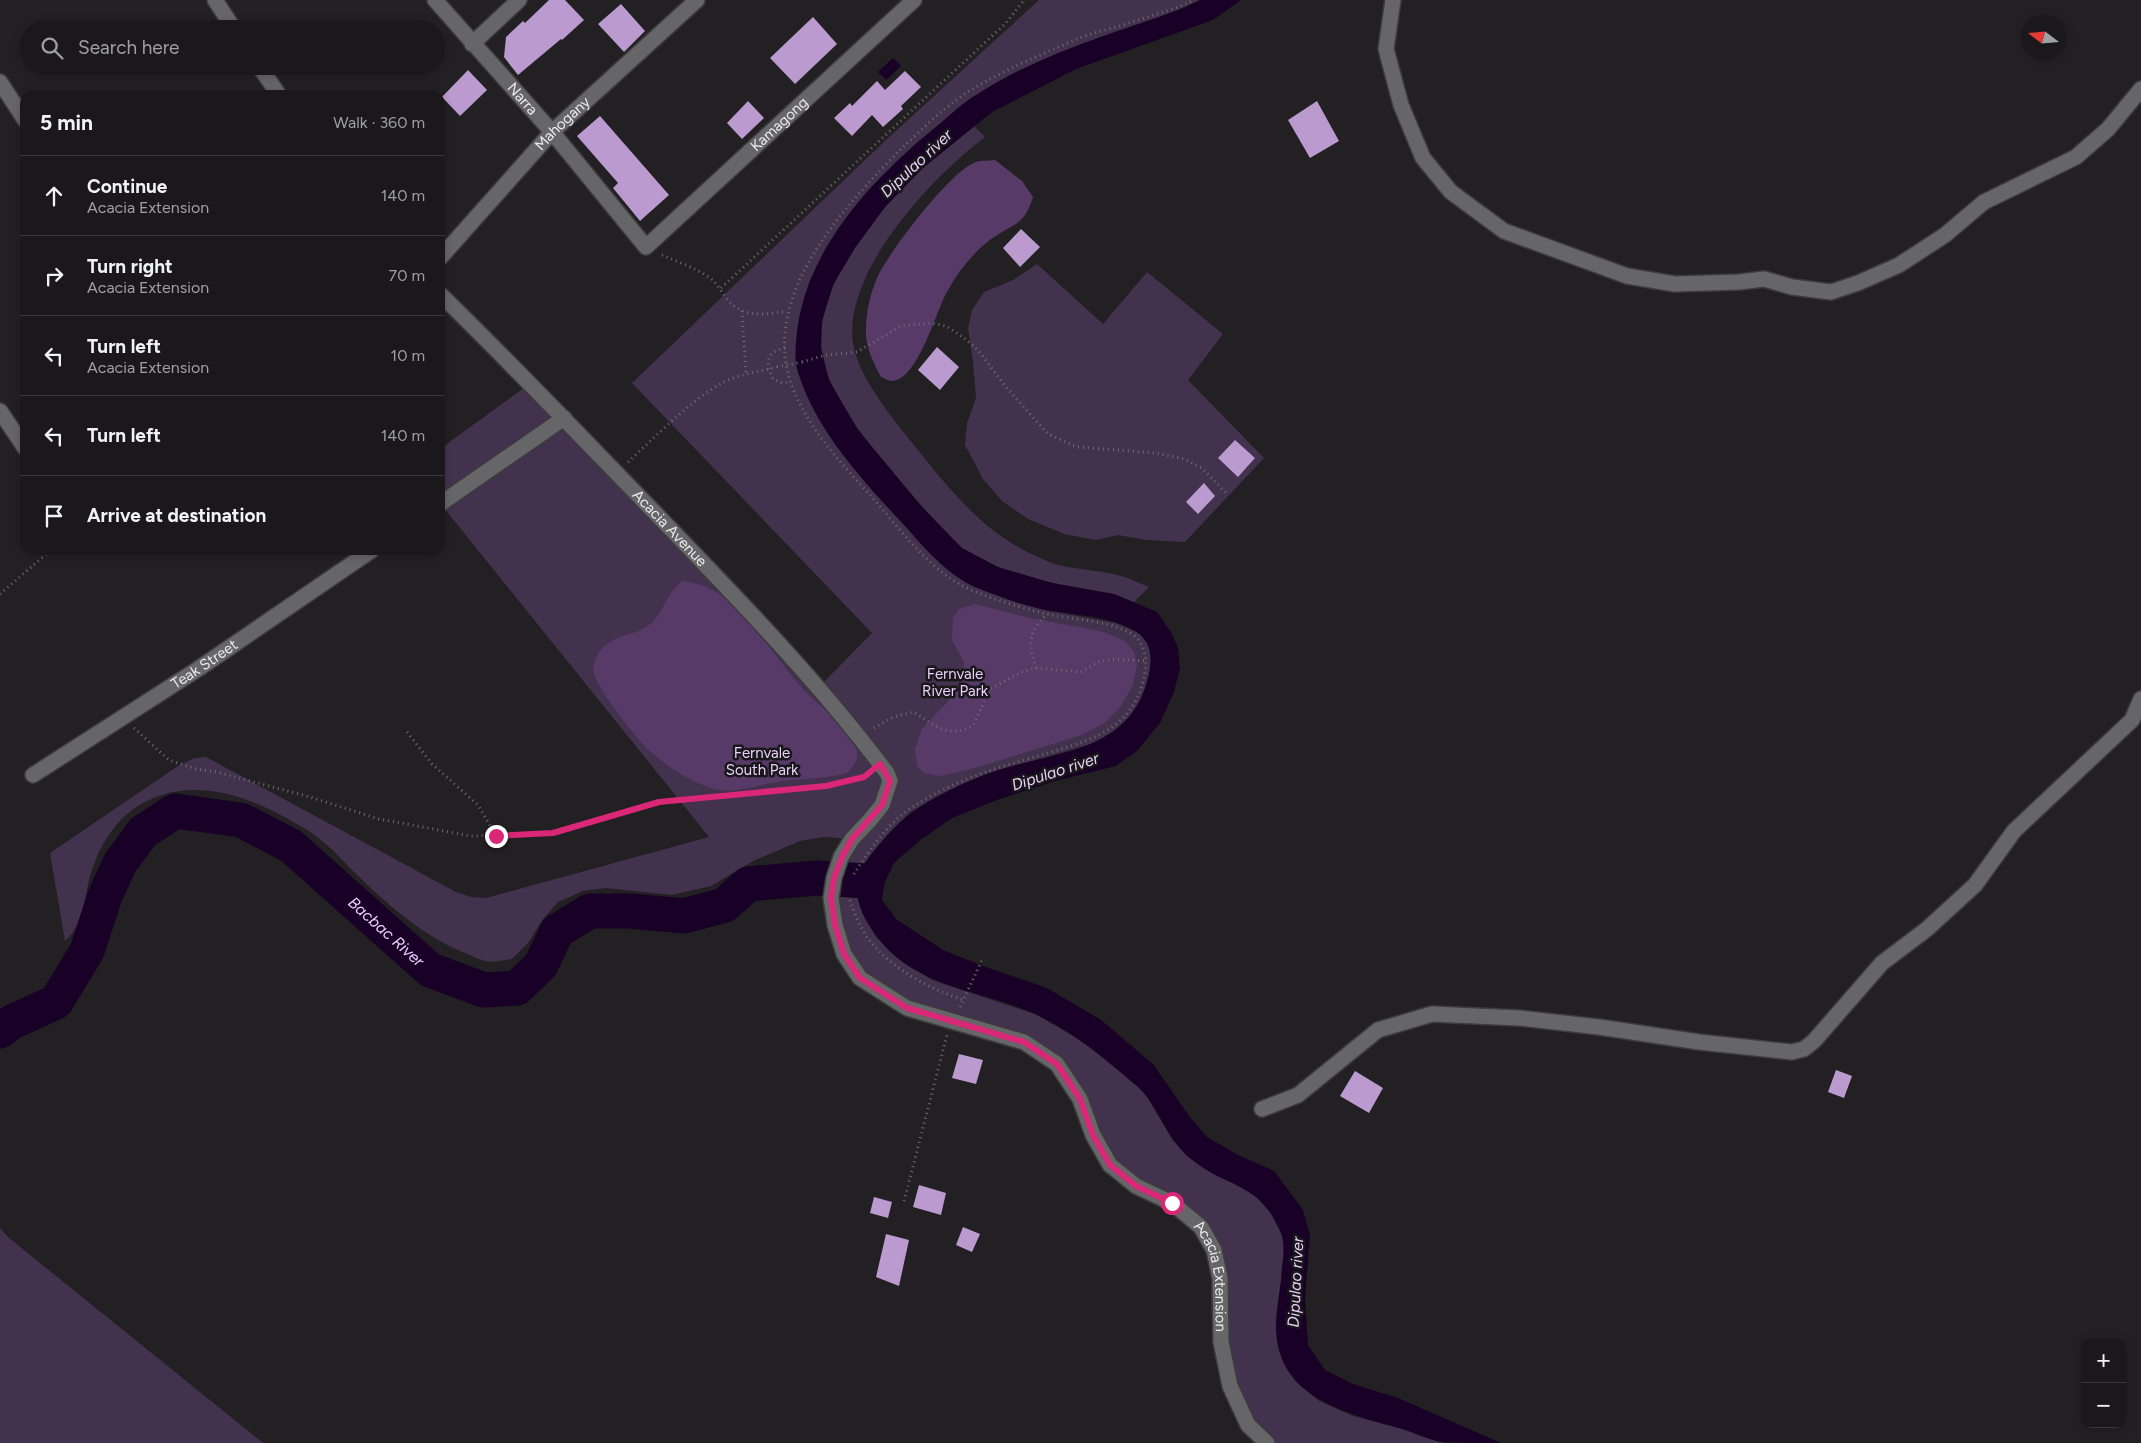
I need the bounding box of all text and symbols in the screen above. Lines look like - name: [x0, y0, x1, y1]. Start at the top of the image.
- north arrow: [2021, 15, 2066, 60]
- search box: [20, 20, 445, 75]
- icon: search: [38, 34, 66, 62]
- text: Search here: [78, 36, 180, 59]
- street label: Narra: [504, 79, 542, 119]
- street label: Mahogany: [531, 93, 594, 154]
- street label: Kamagong: [747, 93, 812, 155]
- text: 5 min: [40, 110, 93, 135]
- text: Walk · 360 m: [333, 113, 425, 132]
- water label: Dipulao river: [877, 125, 956, 201]
- text: Continue: [87, 175, 167, 198]
- icon: ahead: [40, 182, 68, 210]
- text: 140 m: [381, 186, 425, 205]
- text: Acacia Extension: [87, 198, 209, 217]
- text: Turn right: [87, 255, 173, 278]
- icon: right: [40, 262, 68, 290]
- text: 70 m: [389, 266, 425, 285]
- text: Acacia Extension: [87, 278, 209, 297]
- text: Turn left: [87, 335, 161, 358]
- icon: left: [40, 342, 68, 370]
- text: 10 m: [391, 346, 425, 365]
- text: Acacia Extension: [87, 358, 209, 377]
- icon: left: [40, 422, 68, 450]
- text: Turn left: [87, 424, 161, 447]
- text: 140 m: [381, 426, 425, 445]
- street label: Acacia Avenue: [629, 486, 711, 570]
- icon: arrive: [40, 502, 68, 530]
- text: Arrive at destination: [87, 504, 266, 527]
- street label: Teak Street: [168, 635, 241, 693]
- park label: Fernvale River Park: [922, 665, 989, 700]
- park label: Fernvale South Park: [726, 744, 799, 779]
- water label: Dipulao river: [1009, 748, 1102, 795]
- route end: [485, 825, 508, 848]
- water label: Bacbac River: [344, 893, 429, 971]
- route start: [1161, 1192, 1184, 1215]
- street label: Acacia Extension: [1191, 1216, 1230, 1332]
- water label: Dipulao river: [1284, 1236, 1307, 1328]
- map controls: [2081, 1338, 2126, 1428]
- button: +: [2081, 1338, 2126, 1383]
- button: −: [2081, 1383, 2126, 1428]

